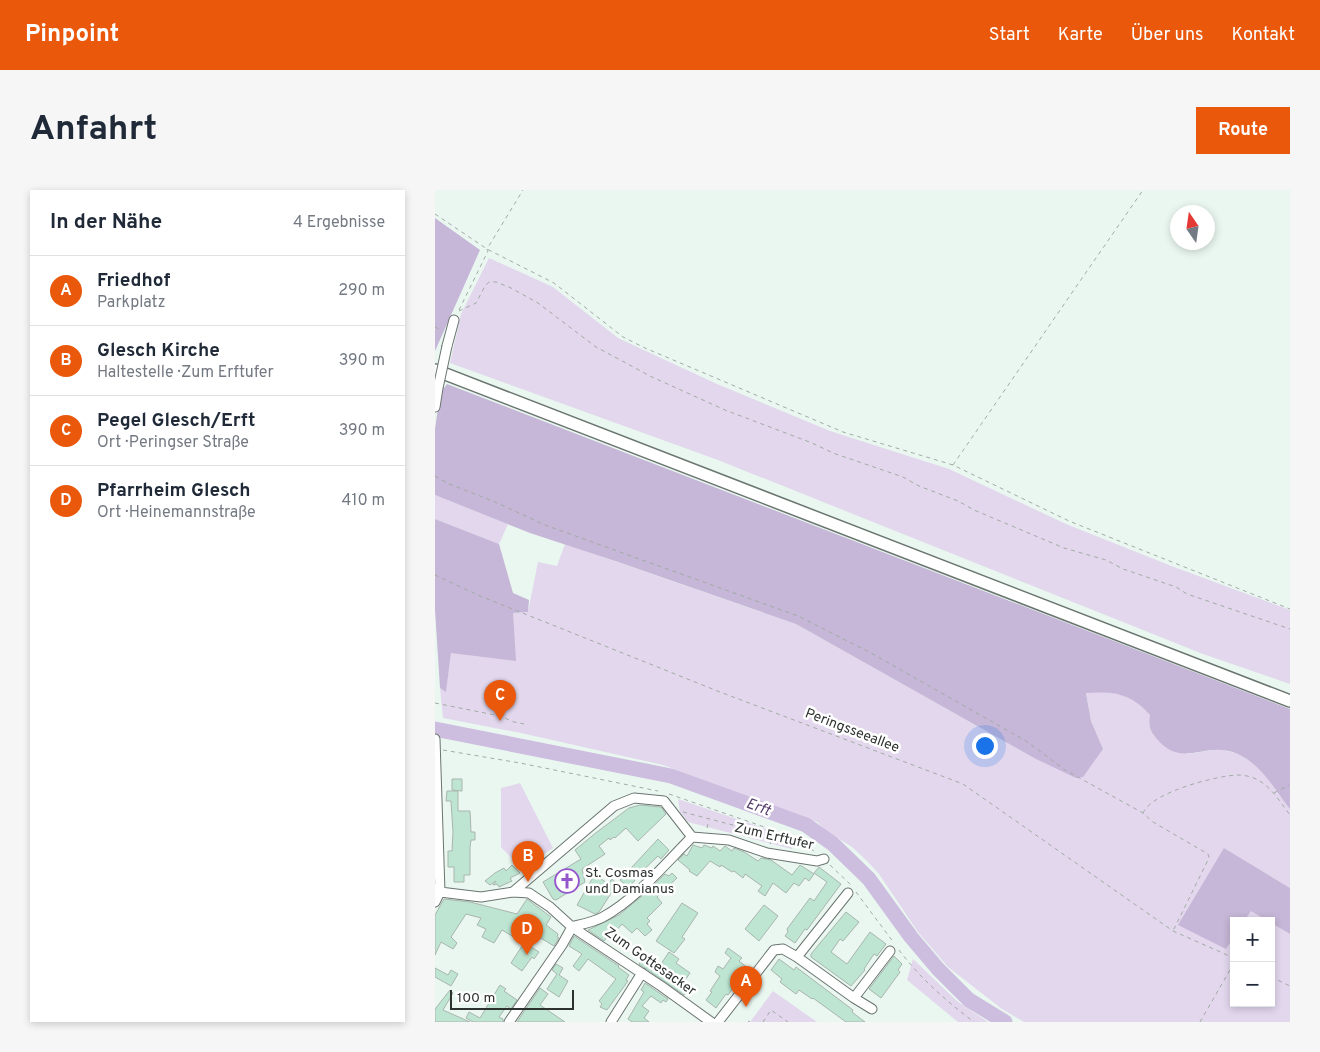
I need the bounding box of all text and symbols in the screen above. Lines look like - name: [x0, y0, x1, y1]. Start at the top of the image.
- text: Pinpoint: [25, 20, 119, 50]
- text: Start: [989, 24, 1030, 47]
- text: Karte: [1058, 24, 1103, 47]
- text: Über uns: [1131, 24, 1203, 47]
- text: Kontakt: [1231, 24, 1295, 47]
- button: Route: [1196, 107, 1290, 154]
- text: Anfahrt: [30, 108, 157, 152]
- north arrow: [1170, 205, 1215, 250]
- text: In der Nähe: [50, 209, 162, 236]
- text: 4 Ergebnisse: [293, 213, 385, 233]
- text: Friedhof: [97, 269, 170, 293]
- text: A: [60, 281, 72, 301]
- text: 290 m: [338, 281, 385, 301]
- text: Parkplatz: [97, 293, 166, 313]
- text: Glesch Kirche: [97, 339, 220, 363]
- text: B: [60, 351, 72, 371]
- text: 390 m: [339, 351, 385, 371]
- text: Haltestelle · Zum Erftufer: [97, 363, 274, 383]
- text: Pegel Glesch/Erft: [97, 409, 256, 433]
- text: C: [61, 421, 71, 441]
- text: 390 m: [339, 421, 385, 441]
- text: Ort · Peringser Straße: [97, 433, 249, 453]
- text: Pfarrheim Glesch: [97, 479, 251, 503]
- text: D: [60, 491, 72, 511]
- text: 410 m: [342, 491, 385, 511]
- text: Ort · Heinemannstraße: [97, 503, 256, 523]
- pin: C: [484, 680, 516, 721]
- street label: Peringsseeallee: [802, 705, 902, 757]
- your location: [972, 733, 998, 759]
- water label: Erft: [743, 795, 773, 821]
- street label: Zum Erftufer: [733, 820, 816, 855]
- pin: B: [512, 841, 544, 882]
- place label: St. Cosmas und Damianus: [585, 865, 674, 898]
- church icon: St. Cosmas und Damianus: [554, 868, 580, 894]
- pin: D: [511, 914, 543, 955]
- map controls: [1230, 917, 1275, 1007]
- button: +: [1230, 917, 1275, 962]
- street label: Zum Gottesacker: [601, 924, 700, 1000]
- button: −: [1230, 962, 1275, 1007]
- pin: A: [730, 966, 762, 1007]
- scale bar: [450, 987, 574, 1010]
- text: 100 m: [457, 990, 495, 1007]

